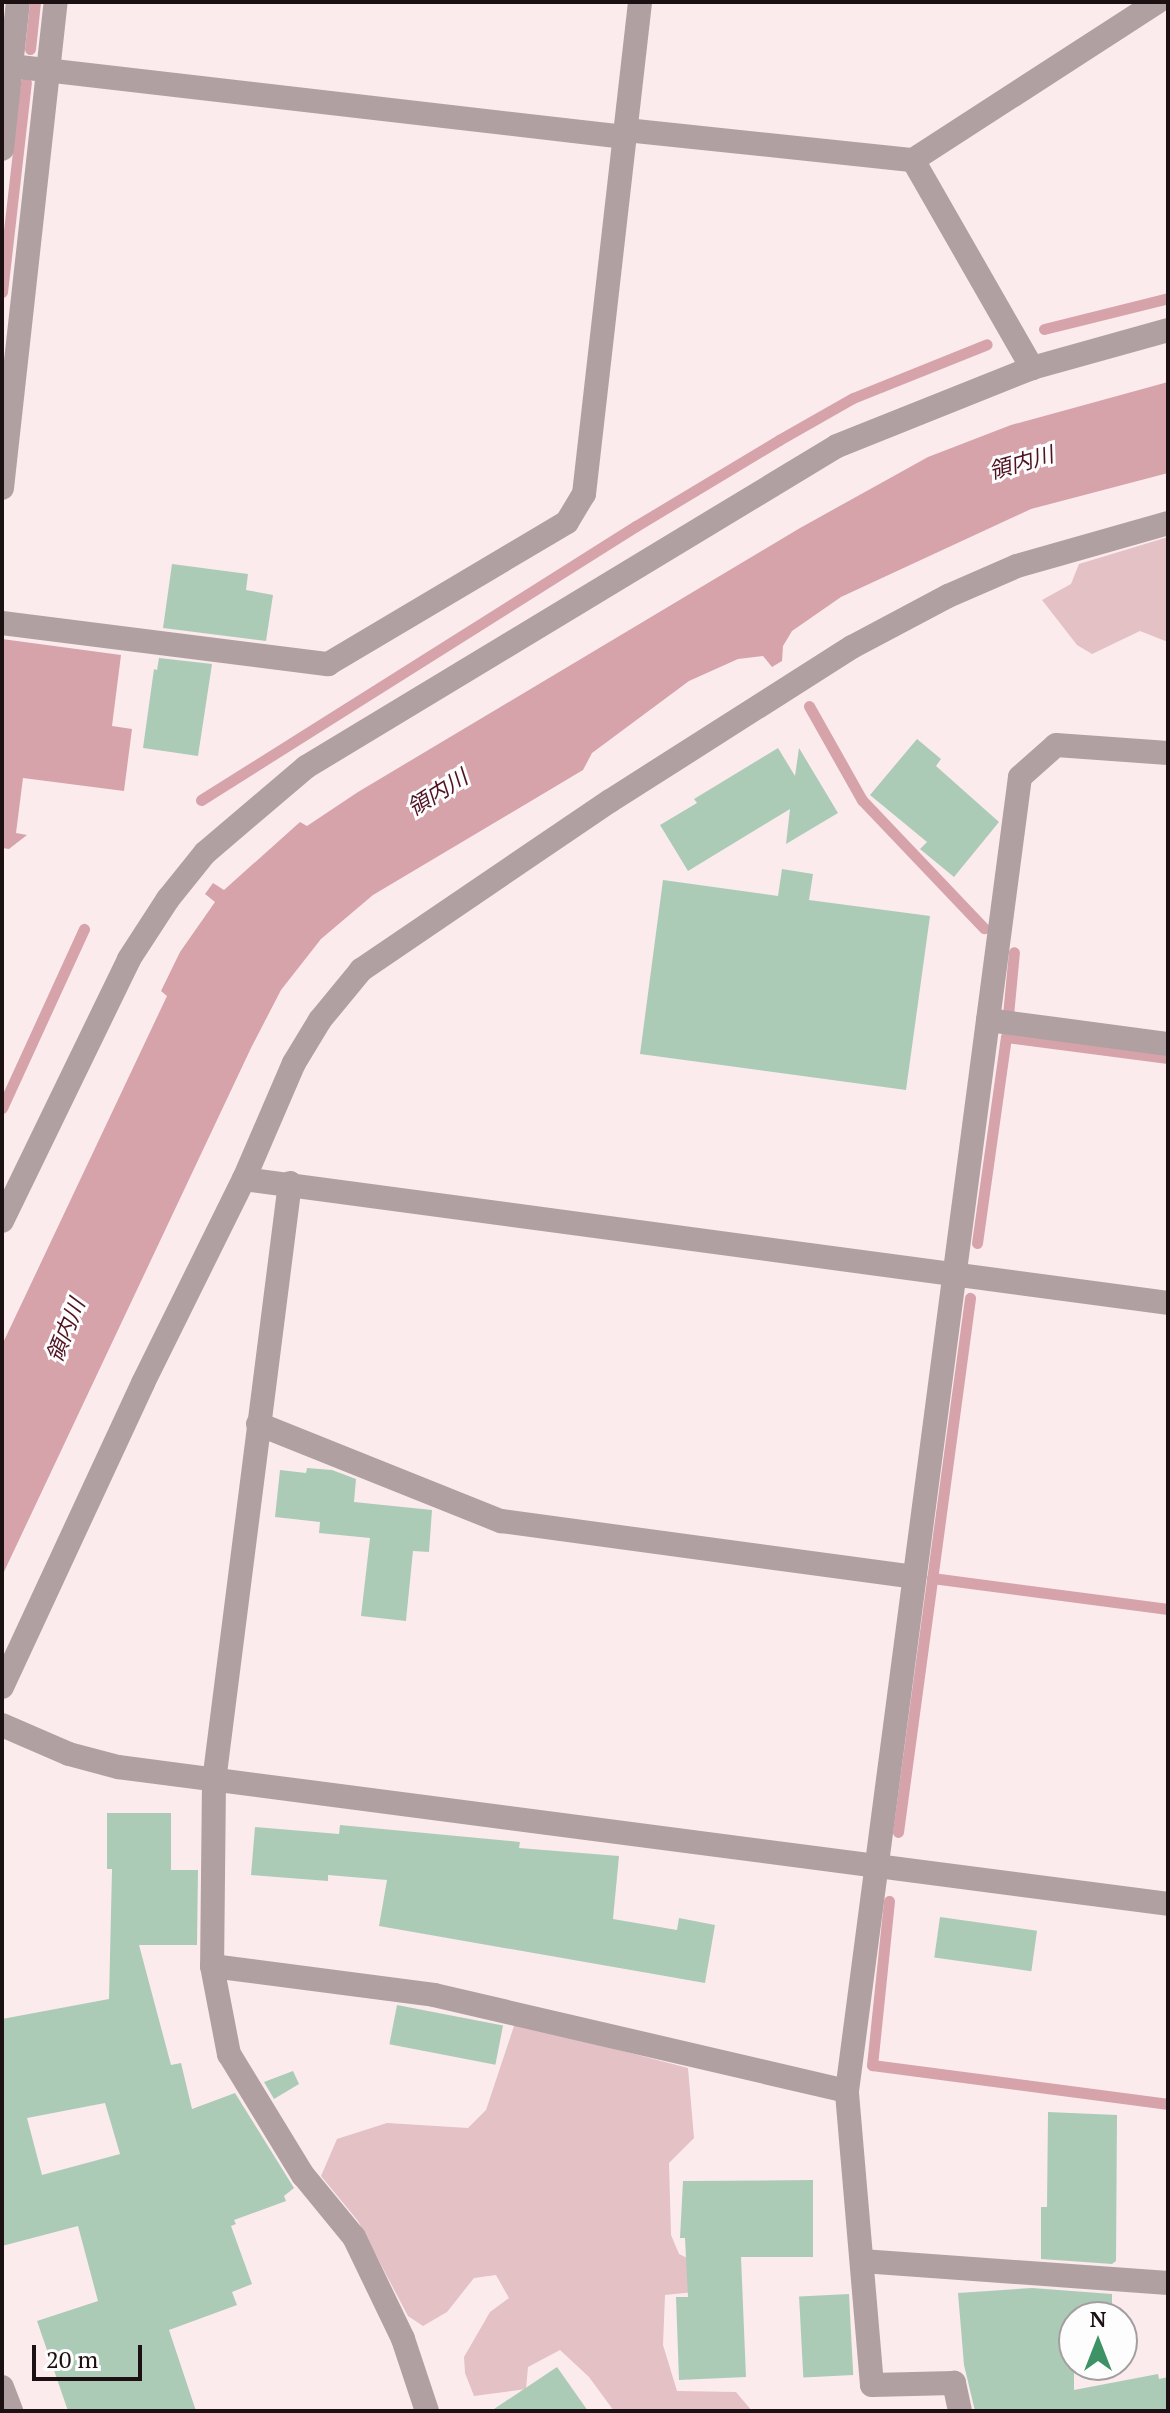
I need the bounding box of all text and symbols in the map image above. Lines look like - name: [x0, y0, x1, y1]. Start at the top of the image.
- water label: 領内川: [986, 440, 1056, 484]
- water label: 領内川: [402, 763, 472, 821]
- water label: 領内川: [40, 1294, 90, 1366]
- north arrow: [1058, 2301, 1138, 2381]
- text: N: [1090, 2304, 1106, 2333]
- scale bar: [36, 2329, 146, 2379]
- text: 20 m: [46, 2343, 98, 2375]

